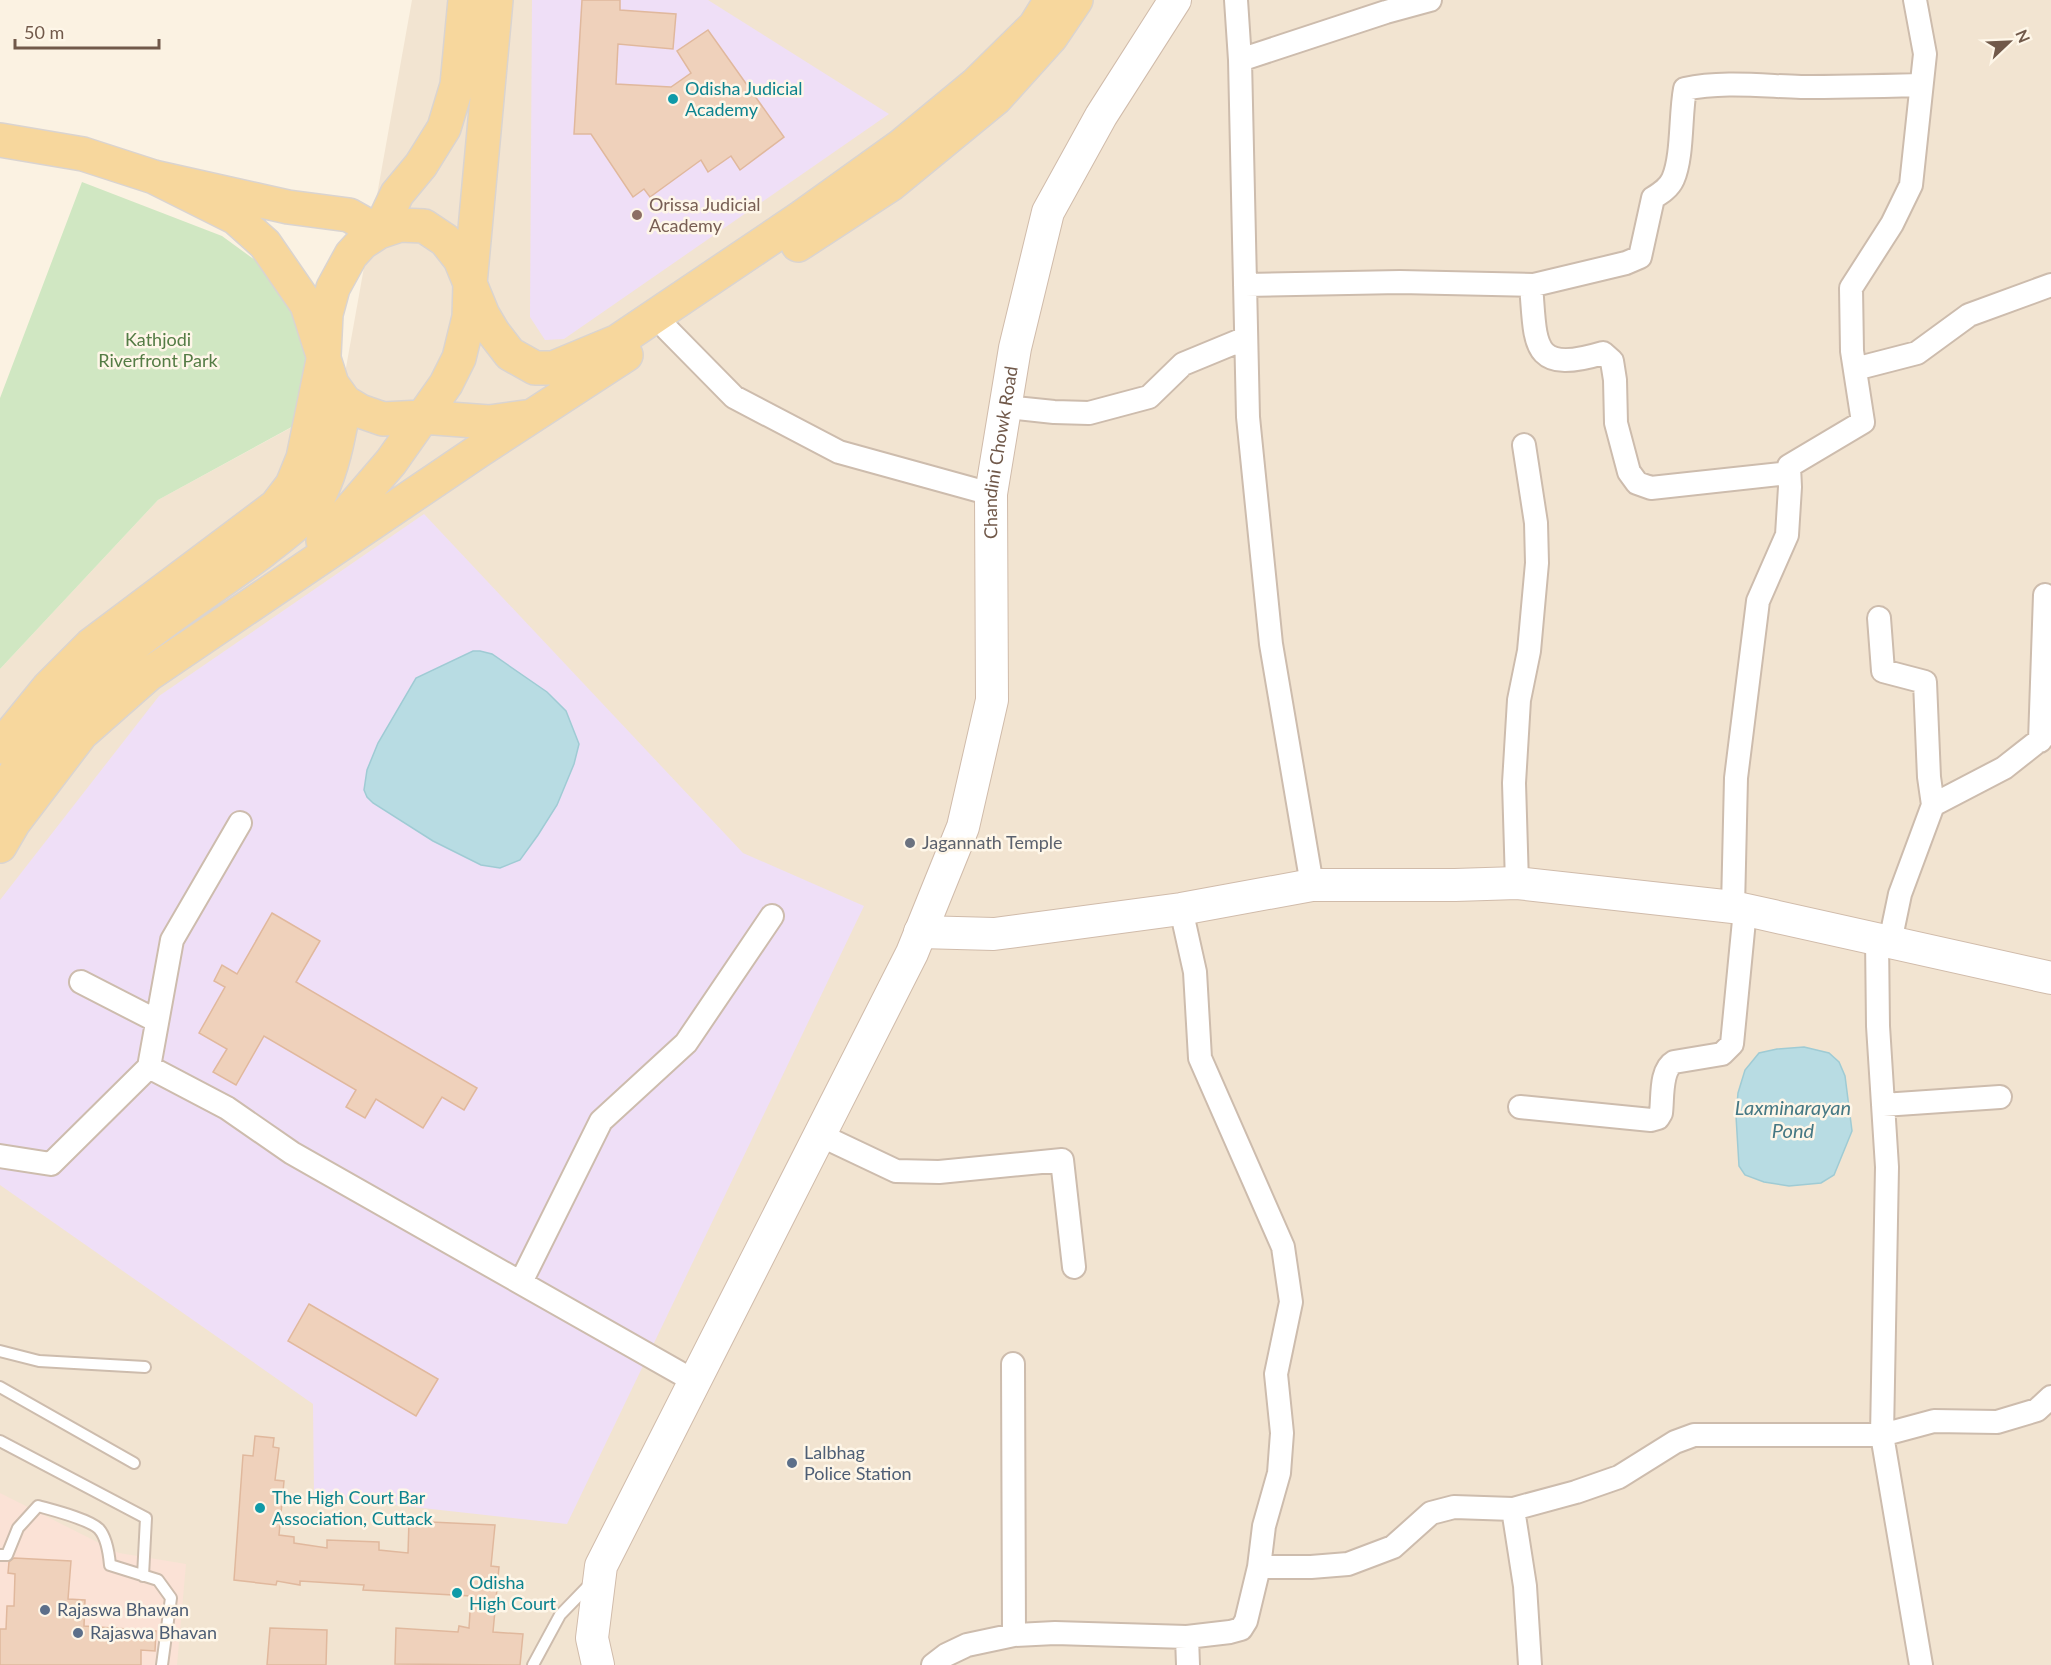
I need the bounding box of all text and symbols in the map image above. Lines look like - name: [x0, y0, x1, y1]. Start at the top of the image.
- scale bar: [15, 12, 159, 50]
- north arrow: [1979, 12, 2039, 72]
- text: 50 m: [24, 21, 64, 43]
- text: N: [2012, 27, 2034, 45]
- place label: Odisha Judicial Academy: [685, 77, 802, 120]
- marker: Odisha Judicial Academy: [666, 92, 680, 106]
- place label: Orissa Judicial Academy: [649, 193, 761, 236]
- marker: Orissa Judicial Academy: [630, 208, 644, 222]
- park label: Kathjodi Riverfront Park: [98, 328, 219, 371]
- street label: Chandini Chowk Road: [979, 364, 1022, 539]
- place label: Jagannath Temple: [922, 831, 1063, 853]
- marker: Jagannath Temple: [903, 836, 917, 850]
- water label: Laxminarayan Pond: [1735, 1095, 1851, 1142]
- place label: Lalbhag Police Station: [804, 1441, 912, 1484]
- marker: Lalbhag Police Station: [785, 1456, 799, 1470]
- place label: The High Court Bar Association, Cuttack: [272, 1486, 434, 1529]
- marker: The High Court Bar Association, Cuttack: [253, 1501, 267, 1515]
- place label: Odisha High Court: [469, 1571, 557, 1614]
- marker: Odisha High Court: [450, 1586, 464, 1600]
- place label: Rajaswa Bhawan: [57, 1598, 189, 1620]
- marker: Rajaswa Bhawan: [38, 1603, 52, 1617]
- place label: Rajaswa Bhavan: [90, 1621, 217, 1643]
- marker: Rajaswa Bhavan: [71, 1626, 85, 1640]

